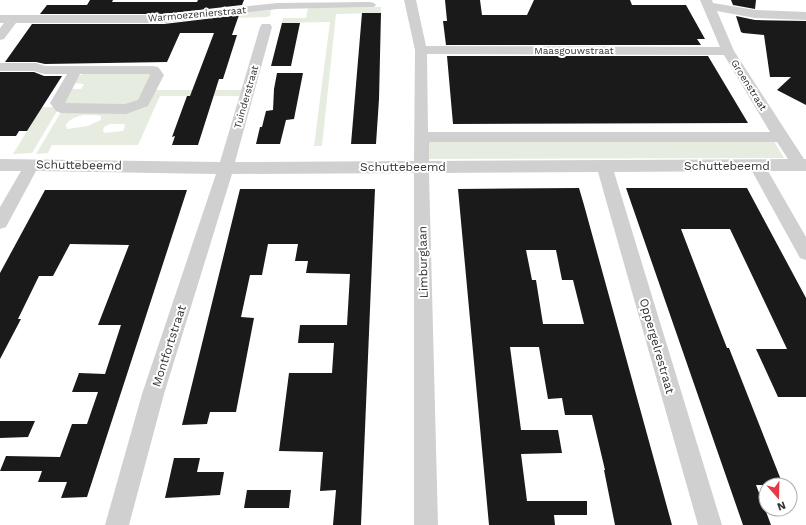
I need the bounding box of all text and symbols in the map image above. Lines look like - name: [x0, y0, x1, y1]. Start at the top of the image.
- street label: Warmoezenierstraat: [147, 4, 247, 24]
- street label: Maasgouwstraat: [534, 45, 615, 56]
- street label: Groenstraat: [729, 58, 769, 113]
- street label: Tuinderstraat: [232, 63, 260, 130]
- street label: Schuttebeemd: [36, 157, 122, 173]
- street label: Schuttebeemd: [684, 159, 770, 173]
- street label: Schuttebeemd: [360, 160, 446, 174]
- street label: Limburglaan: [415, 226, 431, 298]
- street label: Oppergelrestraat: [637, 297, 677, 395]
- street label: Montfortstraat: [149, 303, 189, 389]
- north arrow: [758, 477, 798, 517]
- text: N: [775, 498, 787, 513]

